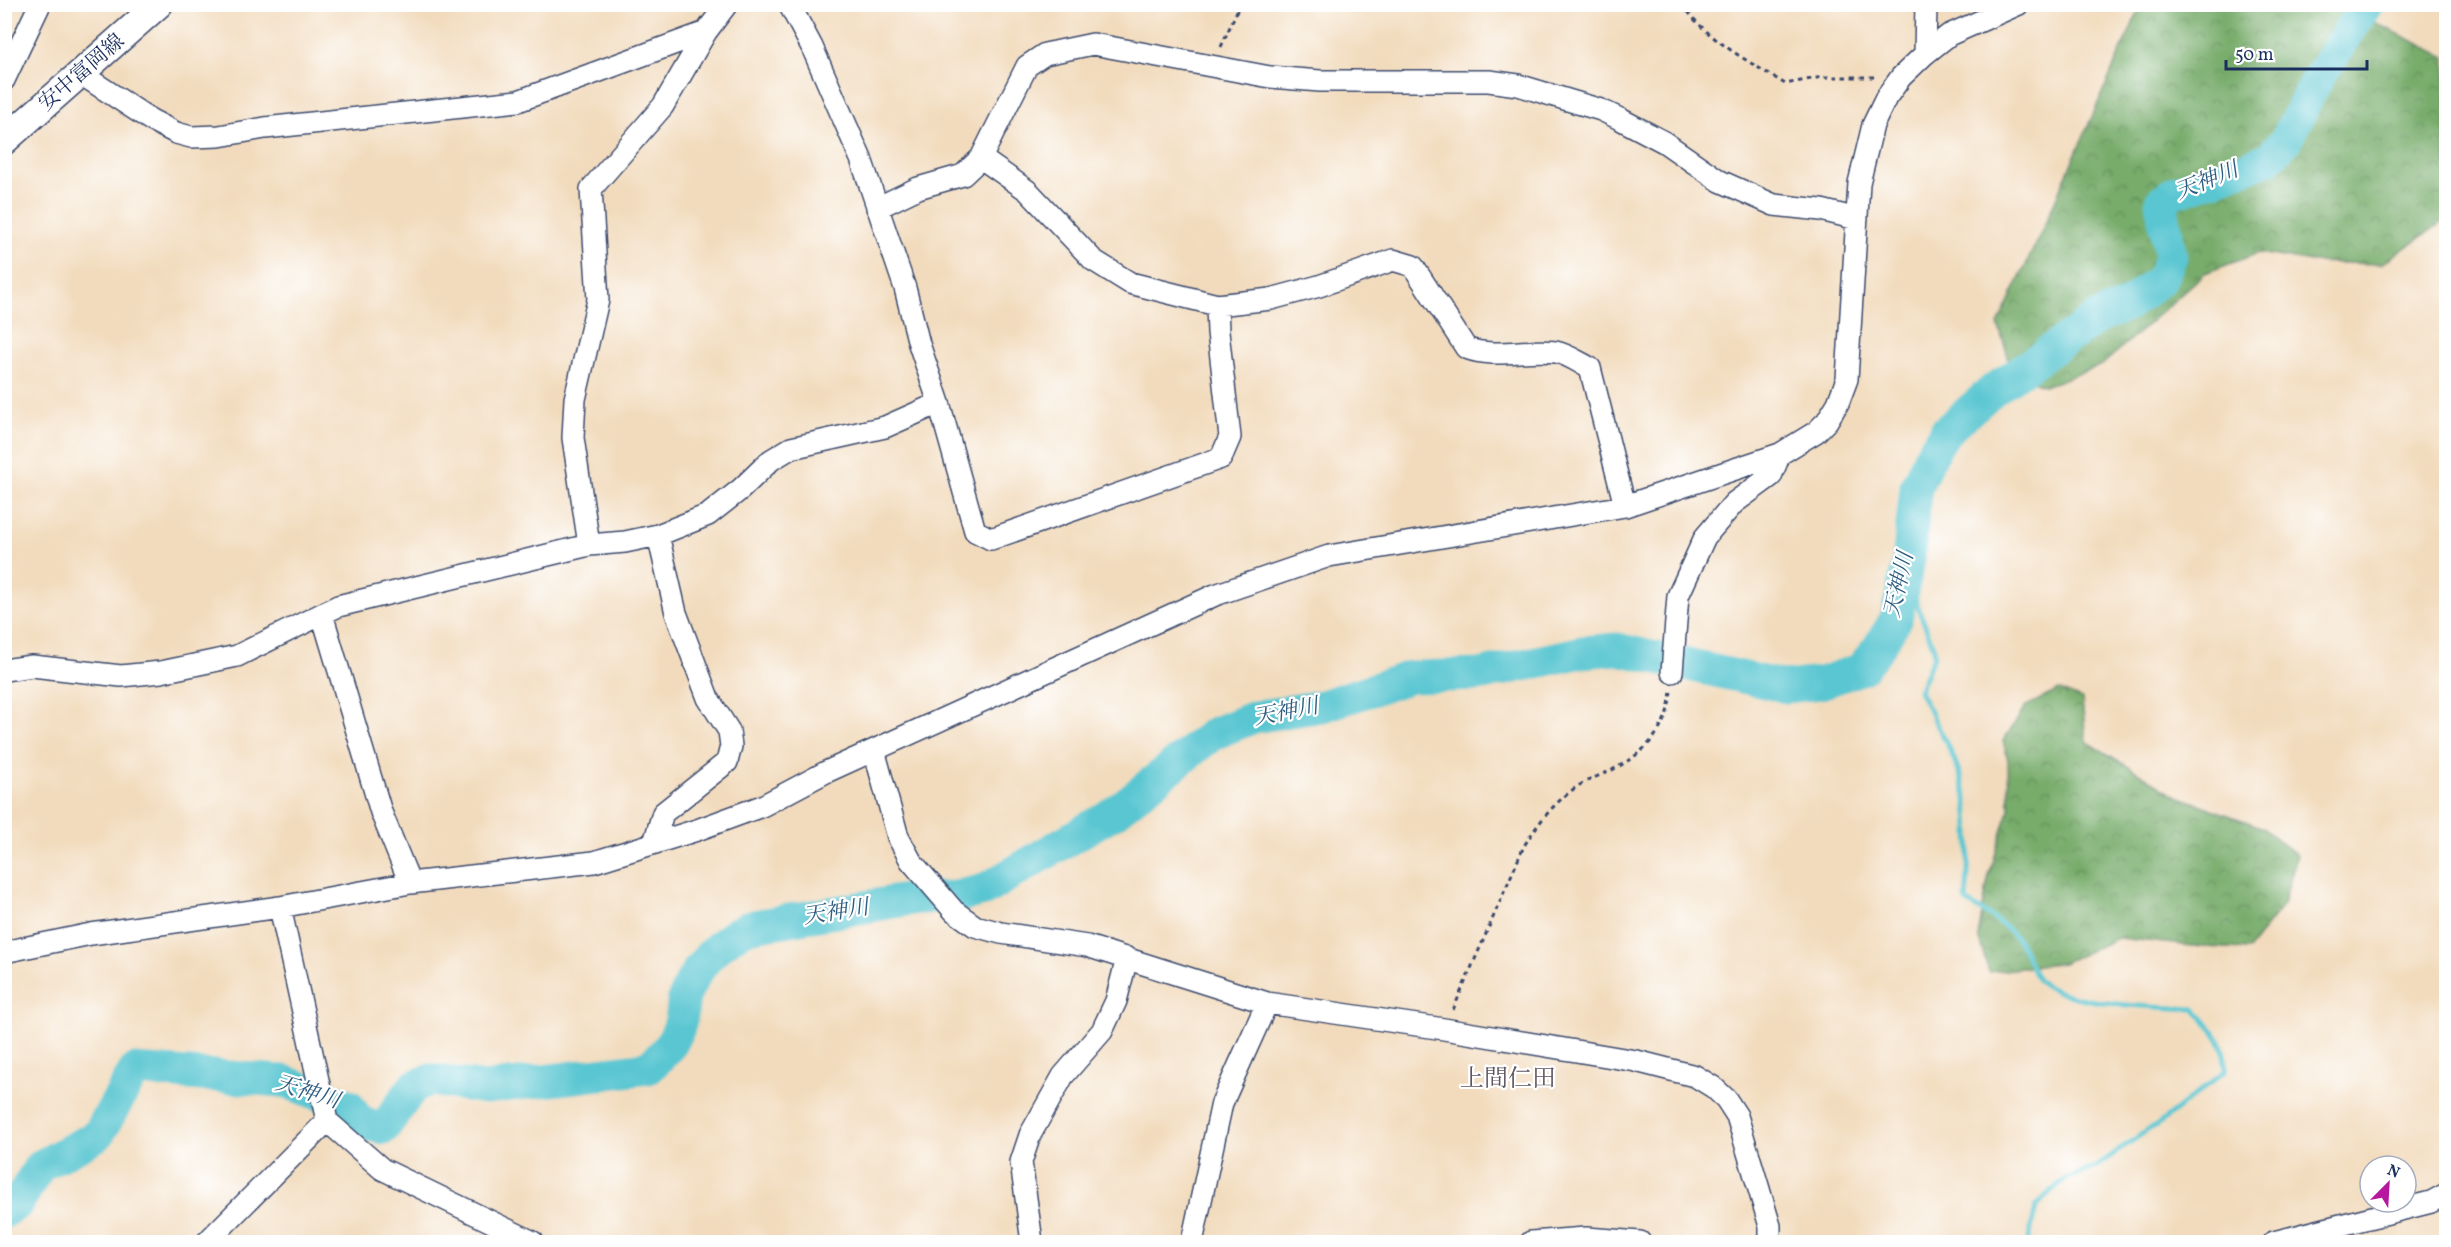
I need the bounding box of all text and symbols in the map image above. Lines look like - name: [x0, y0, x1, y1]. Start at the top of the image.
- street label: 安中富岡線: [33, 28, 131, 118]
- scale bar: [2226, 33, 2367, 71]
- text: 50 m: [2235, 43, 2274, 68]
- water label: 天神川: [2171, 155, 2245, 209]
- water label: 天神川: [1877, 547, 1923, 621]
- water label: 天神川: [1251, 691, 1323, 735]
- water label: 天神川: [801, 892, 873, 933]
- district label: 上間仁田: [1460, 1063, 1556, 1097]
- water label: 天神川: [271, 1069, 345, 1118]
- north arrow: [2358, 1154, 2418, 1214]
- text: N: [2384, 1160, 2403, 1185]

